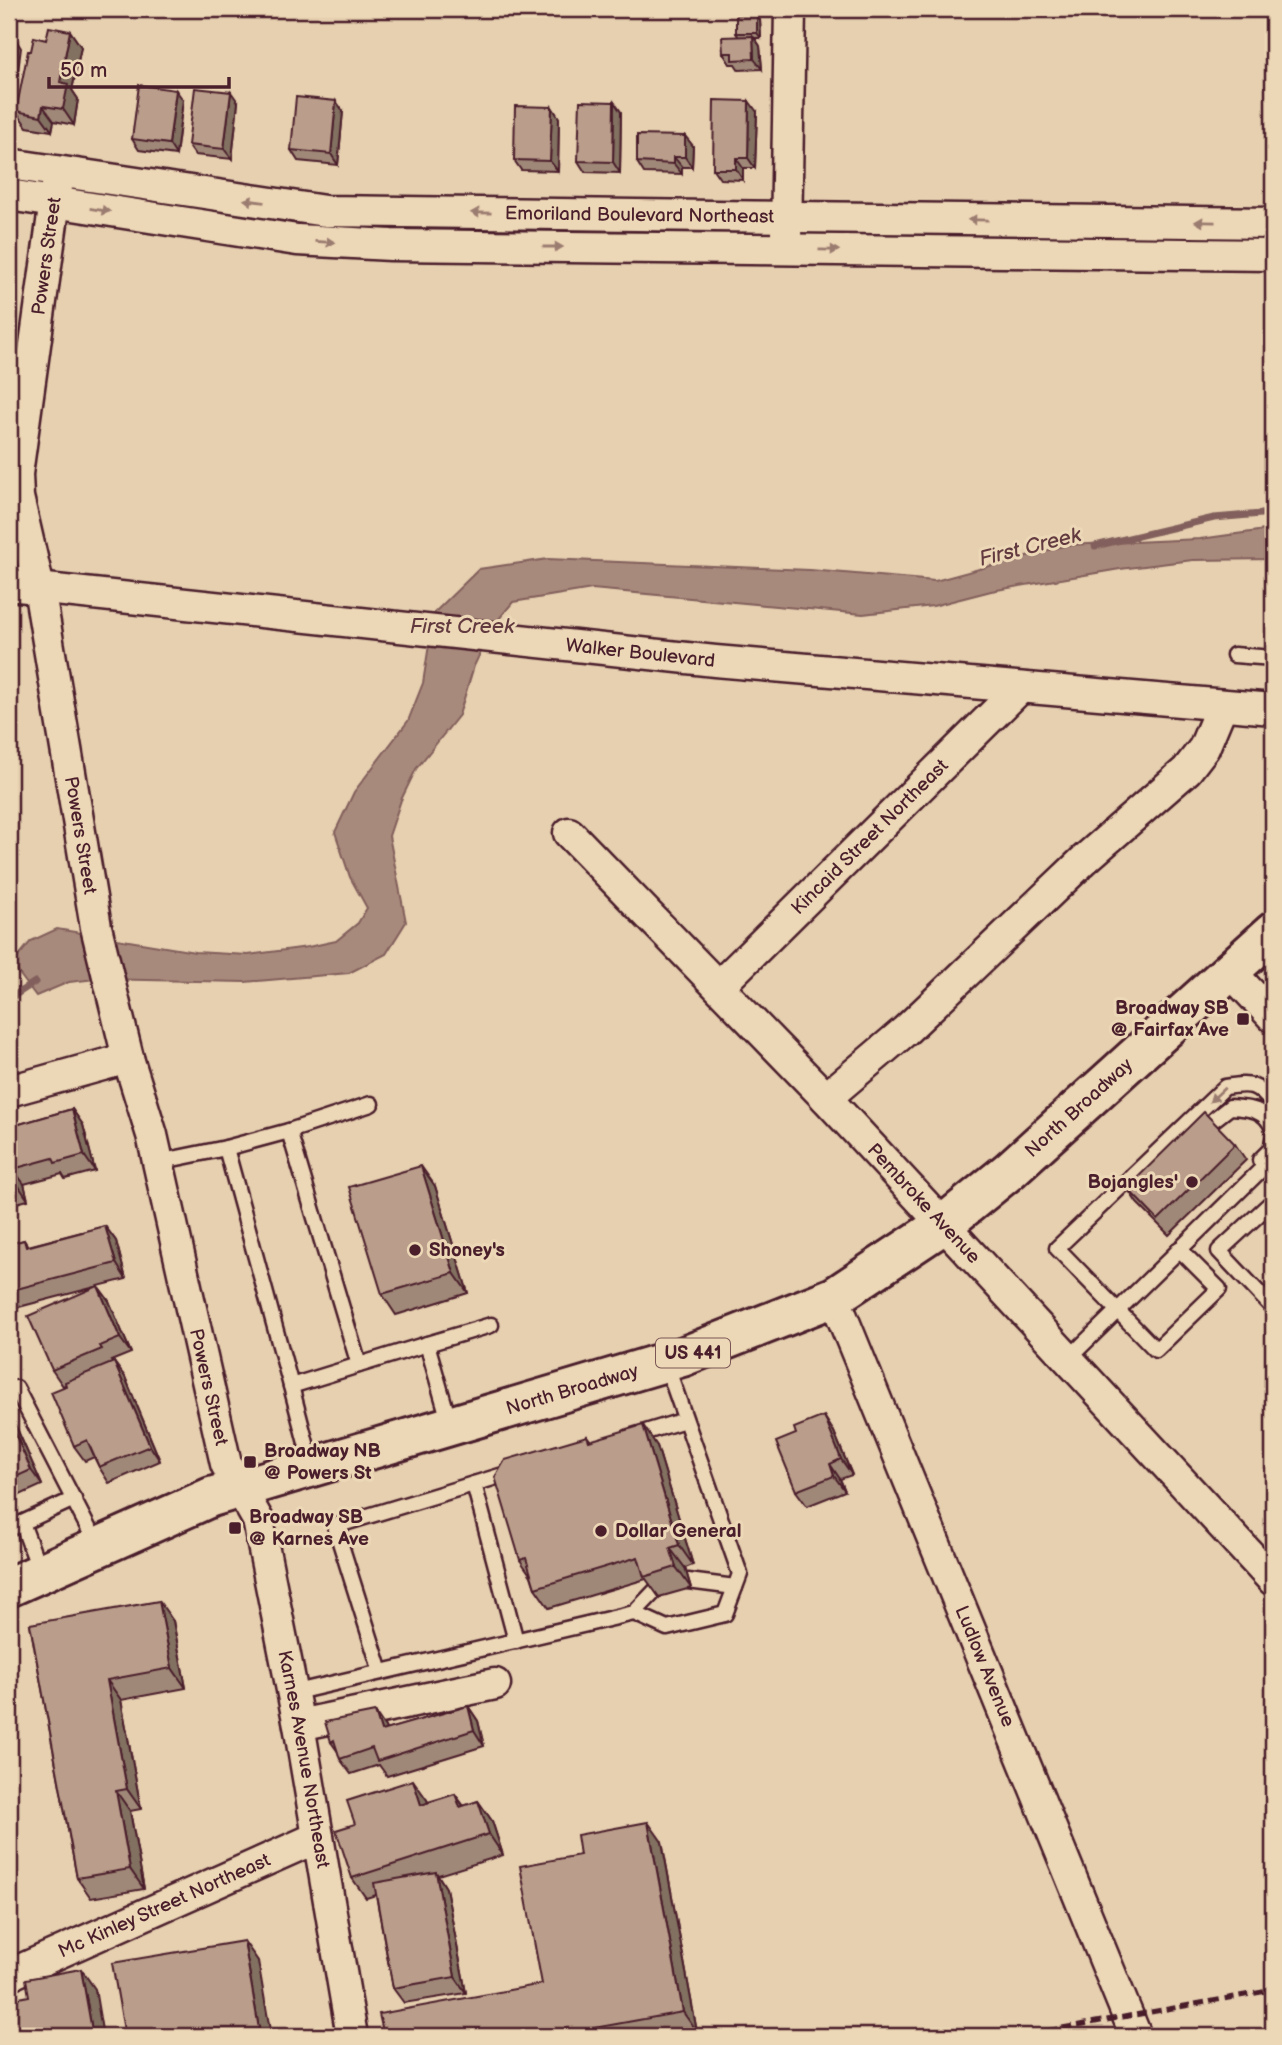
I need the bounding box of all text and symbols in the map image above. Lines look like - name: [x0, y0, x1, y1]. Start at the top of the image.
- scale bar: [49, 46, 229, 90]
- text: 50 m: [60, 58, 107, 83]
- street label: Powers Street: [27, 195, 67, 316]
- one-way arrow: [243, 195, 265, 206]
- street label: Emoriland Boulevard Northeast: [505, 202, 775, 228]
- one-way arrow: [89, 205, 111, 216]
- one-way arrow: [469, 208, 491, 219]
- one-way arrow: [966, 214, 988, 226]
- one-way arrow: [1194, 216, 1216, 228]
- one-way arrow: [315, 236, 337, 247]
- one-way arrow: [542, 241, 564, 253]
- one-way arrow: [819, 245, 841, 256]
- water label: First Creek: [976, 522, 1084, 572]
- water label: First Creek: [410, 614, 515, 639]
- street label: Walker Boulevard: [564, 633, 716, 672]
- street label: Kincaid Street Northeast: [786, 754, 953, 919]
- street label: Powers Street: [59, 775, 102, 896]
- place label: Broadway SB @ Fairfax Ave: [1111, 997, 1229, 1042]
- marker: Broadway SB @ Fairfax Ave: [1235, 1011, 1251, 1027]
- street label: North Broadway: [1020, 1053, 1138, 1162]
- one-way arrow: [1208, 1087, 1226, 1103]
- street label: Pembroke Avenue: [862, 1139, 985, 1268]
- place label: Bojangles': [1087, 1171, 1178, 1194]
- marker: Bojangles': [1184, 1174, 1200, 1190]
- place label: Shoney's: [429, 1239, 505, 1262]
- marker: Shoney's: [407, 1242, 423, 1258]
- street label: Powers Street: [184, 1327, 233, 1448]
- road number: US 441: [656, 1338, 730, 1368]
- street label: North Broadway: [503, 1359, 642, 1420]
- place label: Broadway NB @ Powers St: [264, 1440, 381, 1485]
- marker: Broadway NB @ Powers St: [242, 1454, 258, 1470]
- place label: Broadway SB @ Karnes Ave: [249, 1506, 369, 1551]
- marker: Broadway SB @ Karnes Ave: [227, 1520, 243, 1536]
- place label: Dollar General: [615, 1520, 741, 1543]
- marker: Dollar General: [593, 1523, 609, 1539]
- street label: Ludlow Avenue: [950, 1602, 1020, 1730]
- street label: Karnes Avenue Northeast: [273, 1648, 335, 1870]
- street label: Mc Kinley Street Northeast: [55, 1848, 274, 1963]

